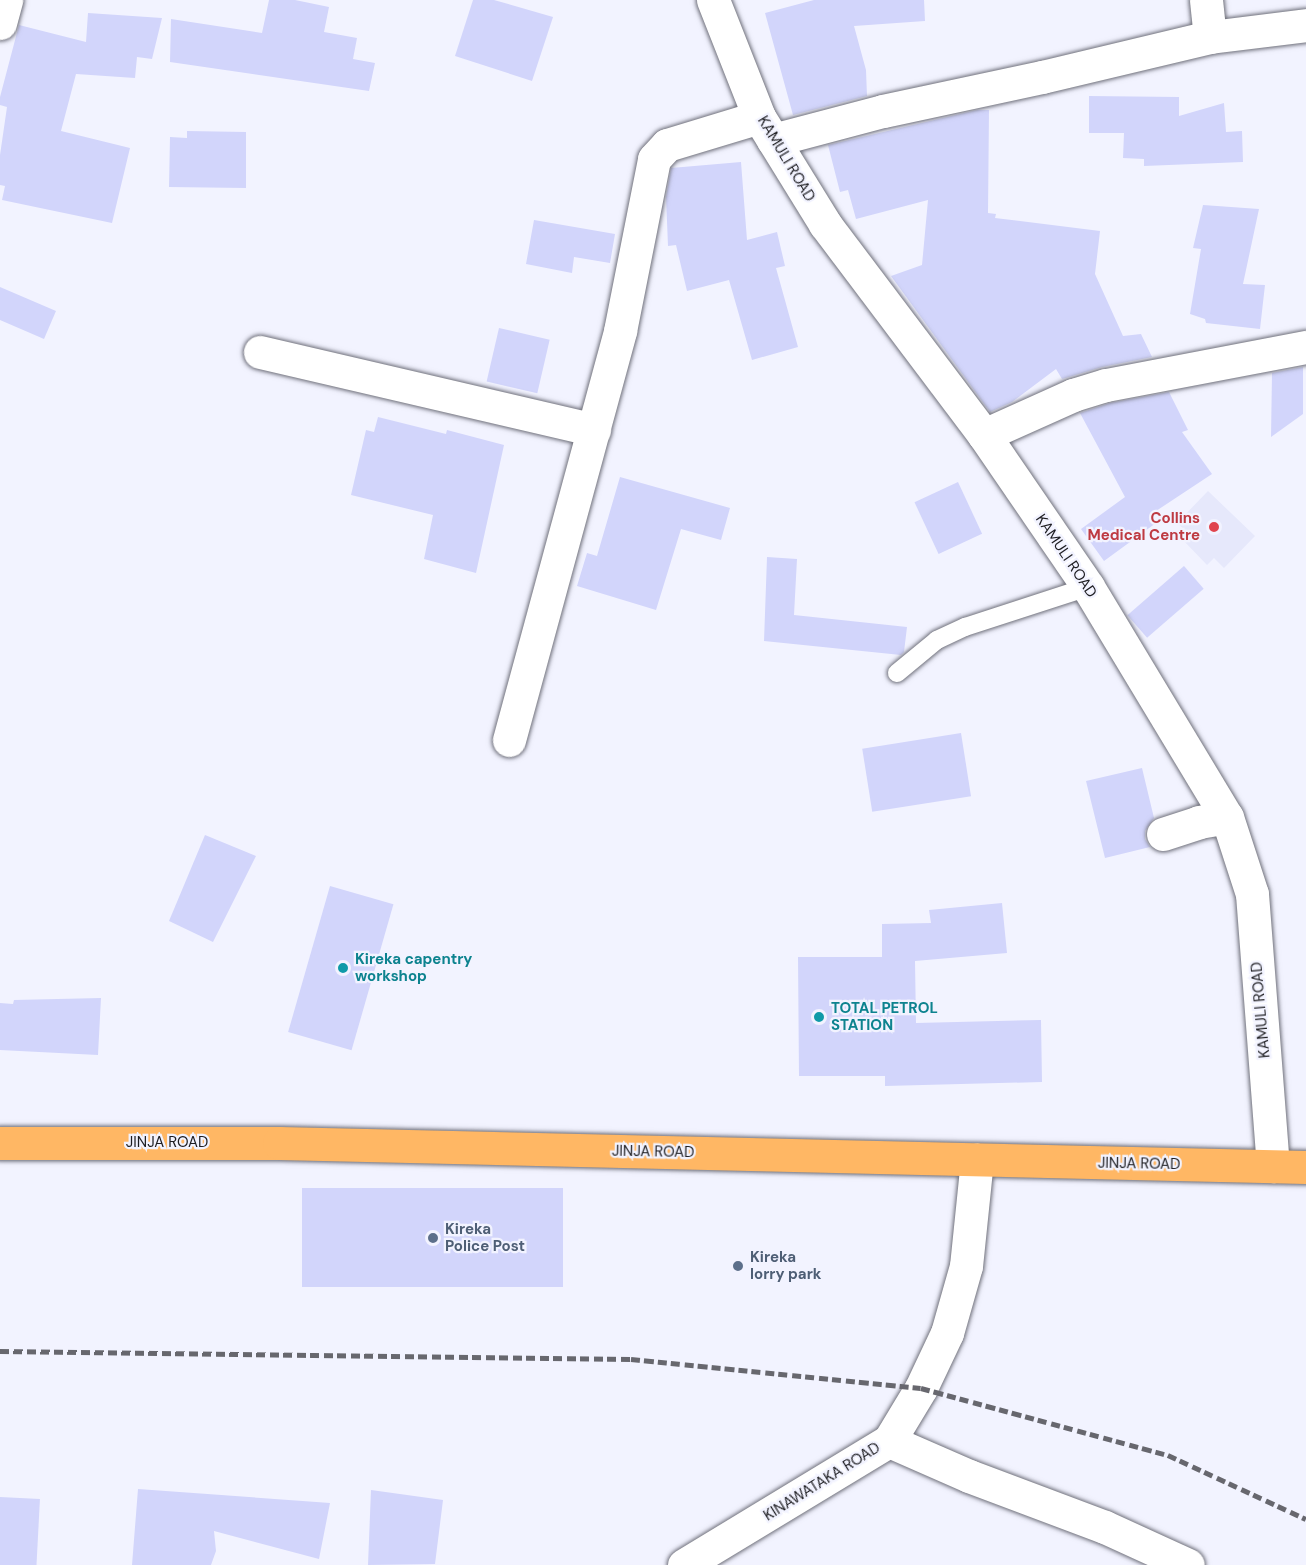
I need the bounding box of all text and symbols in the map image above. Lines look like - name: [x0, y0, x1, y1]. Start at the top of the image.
- street label: KAMULI ROAD: [753, 113, 819, 205]
- place label: Collins Medical Centre: [1087, 509, 1200, 544]
- street label: KAMULI ROAD: [1032, 511, 1100, 601]
- marker: Collins Medical Centre: [1205, 518, 1223, 536]
- place label: Kireka capentry workshop: [355, 950, 472, 985]
- marker: Kireka capentry workshop: [336, 961, 350, 975]
- street label: KAMULI ROAD: [1248, 961, 1274, 1059]
- place label: TOTAL PETROL STATION: [831, 999, 938, 1034]
- marker: TOTAL PETROL STATION: [812, 1010, 826, 1024]
- street label: JINJA ROAD: [126, 1134, 208, 1152]
- street label: JINJA ROAD: [612, 1142, 694, 1162]
- street label: JINJA ROAD: [1098, 1154, 1180, 1174]
- place label: Kireka Police Post: [445, 1220, 525, 1255]
- marker: Kireka Police Post: [426, 1231, 440, 1245]
- place label: Kireka lorry park: [750, 1248, 821, 1283]
- marker: Kireka lorry park: [731, 1259, 745, 1273]
- street label: KINAWATAKA ROAD: [761, 1439, 883, 1525]

